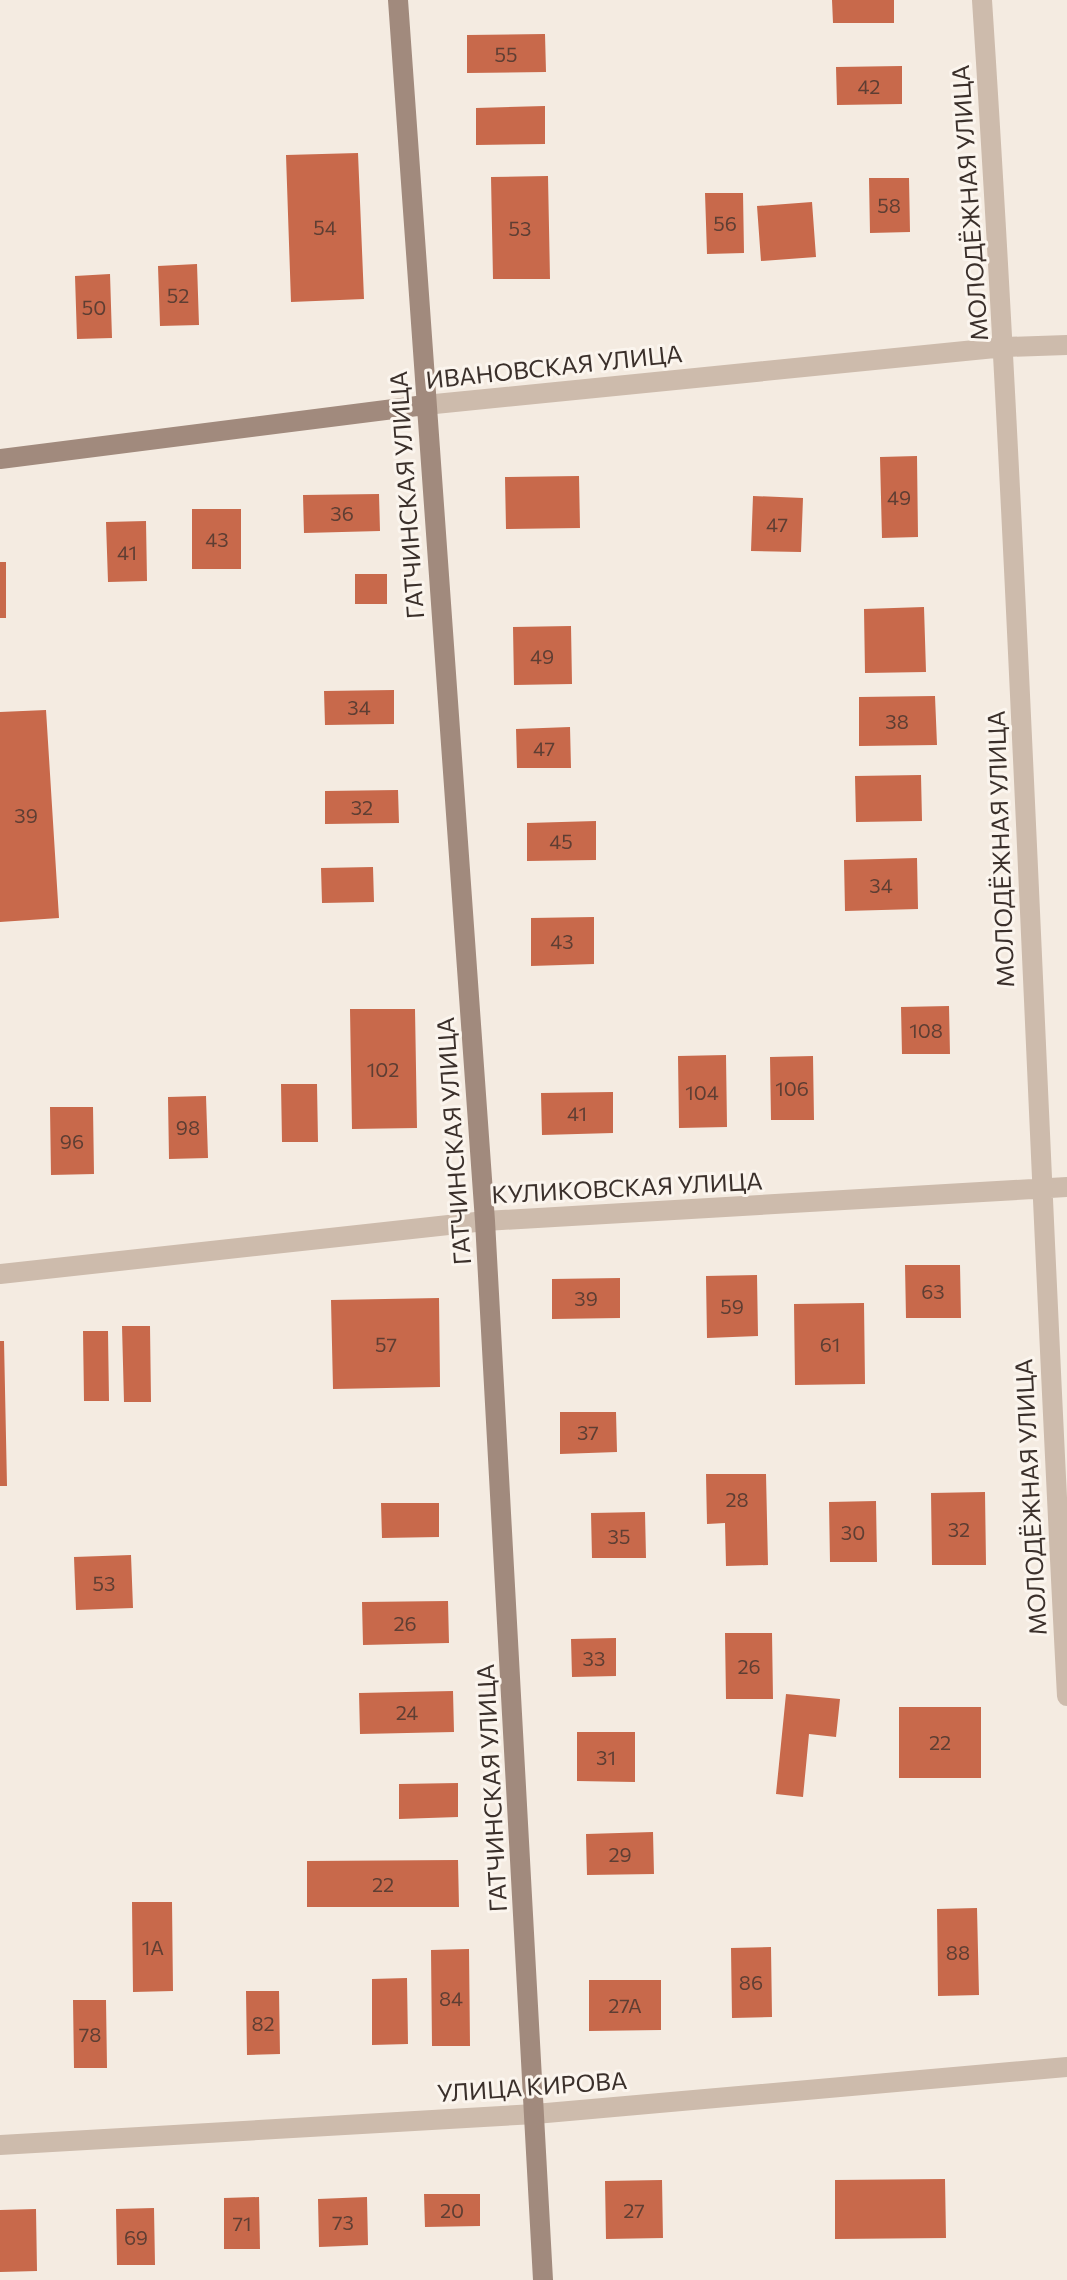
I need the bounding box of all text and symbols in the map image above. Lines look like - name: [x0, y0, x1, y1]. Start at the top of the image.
- house number: 55: [495, 42, 517, 66]
- street label: МОЛОДЁЖНАЯ УЛИЦА: [945, 64, 993, 342]
- house number: 42: [858, 74, 880, 98]
- house number: 58: [877, 193, 901, 217]
- house number: 56: [713, 211, 737, 235]
- house number: 54: [313, 215, 337, 239]
- house number: 53: [509, 216, 531, 240]
- house number: 52: [167, 283, 189, 307]
- house number: 50: [82, 295, 106, 319]
- street label: ИВАНОВСКАЯ УЛИЦА: [424, 338, 684, 394]
- street label: ГАТЧИНСКАЯ УЛИЦА: [383, 370, 429, 620]
- house number: 49: [887, 485, 911, 509]
- house number: 36: [330, 501, 354, 525]
- house number: 47: [766, 512, 788, 536]
- house number: 43: [205, 527, 229, 551]
- house number: 41: [117, 540, 137, 564]
- house number: 49: [530, 644, 554, 668]
- house number: 34: [347, 695, 371, 719]
- house number: 38: [885, 709, 909, 733]
- street label: МОЛОДЁЖНАЯ УЛИЦА: [981, 710, 1019, 988]
- house number: 47: [533, 736, 555, 760]
- house number: 32: [351, 795, 373, 819]
- house number: 39: [14, 803, 38, 827]
- house number: 45: [549, 829, 573, 853]
- house number: 34: [869, 873, 893, 897]
- house number: 43: [550, 929, 574, 953]
- street label: ГАТЧИНСКАЯ УЛИЦА: [430, 1016, 476, 1266]
- house number: 108: [909, 1018, 943, 1042]
- house number: 102: [367, 1057, 399, 1081]
- house number: 106: [775, 1076, 809, 1100]
- house number: 104: [685, 1080, 719, 1104]
- house number: 41: [567, 1101, 587, 1125]
- house number: 98: [176, 1115, 200, 1139]
- house number: 96: [60, 1129, 84, 1153]
- street label: КУЛИКОВСКАЯ УЛИЦА: [491, 1165, 763, 1209]
- house number: 63: [921, 1279, 945, 1303]
- house number: 39: [574, 1286, 598, 1310]
- house number: 59: [720, 1294, 744, 1318]
- house number: 57: [375, 1332, 397, 1356]
- house number: 61: [820, 1332, 840, 1356]
- street label: МОЛОДЁЖНАЯ УЛИЦА: [1008, 1358, 1052, 1636]
- house number: 37: [577, 1420, 599, 1444]
- house number: 28: [725, 1487, 749, 1511]
- house number: 32: [948, 1517, 970, 1541]
- house number: 30: [841, 1520, 865, 1544]
- house number: 35: [608, 1524, 630, 1548]
- house number: 53: [93, 1571, 115, 1595]
- house number: 26: [393, 1611, 417, 1635]
- house number: 33: [583, 1646, 605, 1670]
- house number: 26: [737, 1654, 761, 1678]
- street label: ГАТЧИНСКАЯ УЛИЦА: [470, 1663, 512, 1913]
- house number: 24: [396, 1700, 418, 1724]
- house number: 22: [929, 1730, 951, 1754]
- house number: 31: [596, 1745, 616, 1769]
- house number: 29: [608, 1842, 632, 1866]
- house number: 22: [372, 1872, 394, 1896]
- house number: 1А: [142, 1935, 164, 1959]
- house number: 88: [946, 1940, 970, 1964]
- house number: 86: [739, 1970, 763, 1994]
- house number: 84: [439, 1986, 463, 2010]
- house number: 27А: [608, 1993, 642, 2017]
- house number: 82: [251, 2011, 275, 2035]
- house number: 78: [79, 2022, 101, 2046]
- street label: УЛИЦА КИРОВА: [436, 2065, 628, 2107]
- house number: 20: [440, 2198, 464, 2222]
- house number: 27: [623, 2198, 645, 2222]
- house number: 73: [332, 2210, 354, 2234]
- house number: 71: [232, 2211, 252, 2235]
- house number: 69: [124, 2225, 148, 2249]

